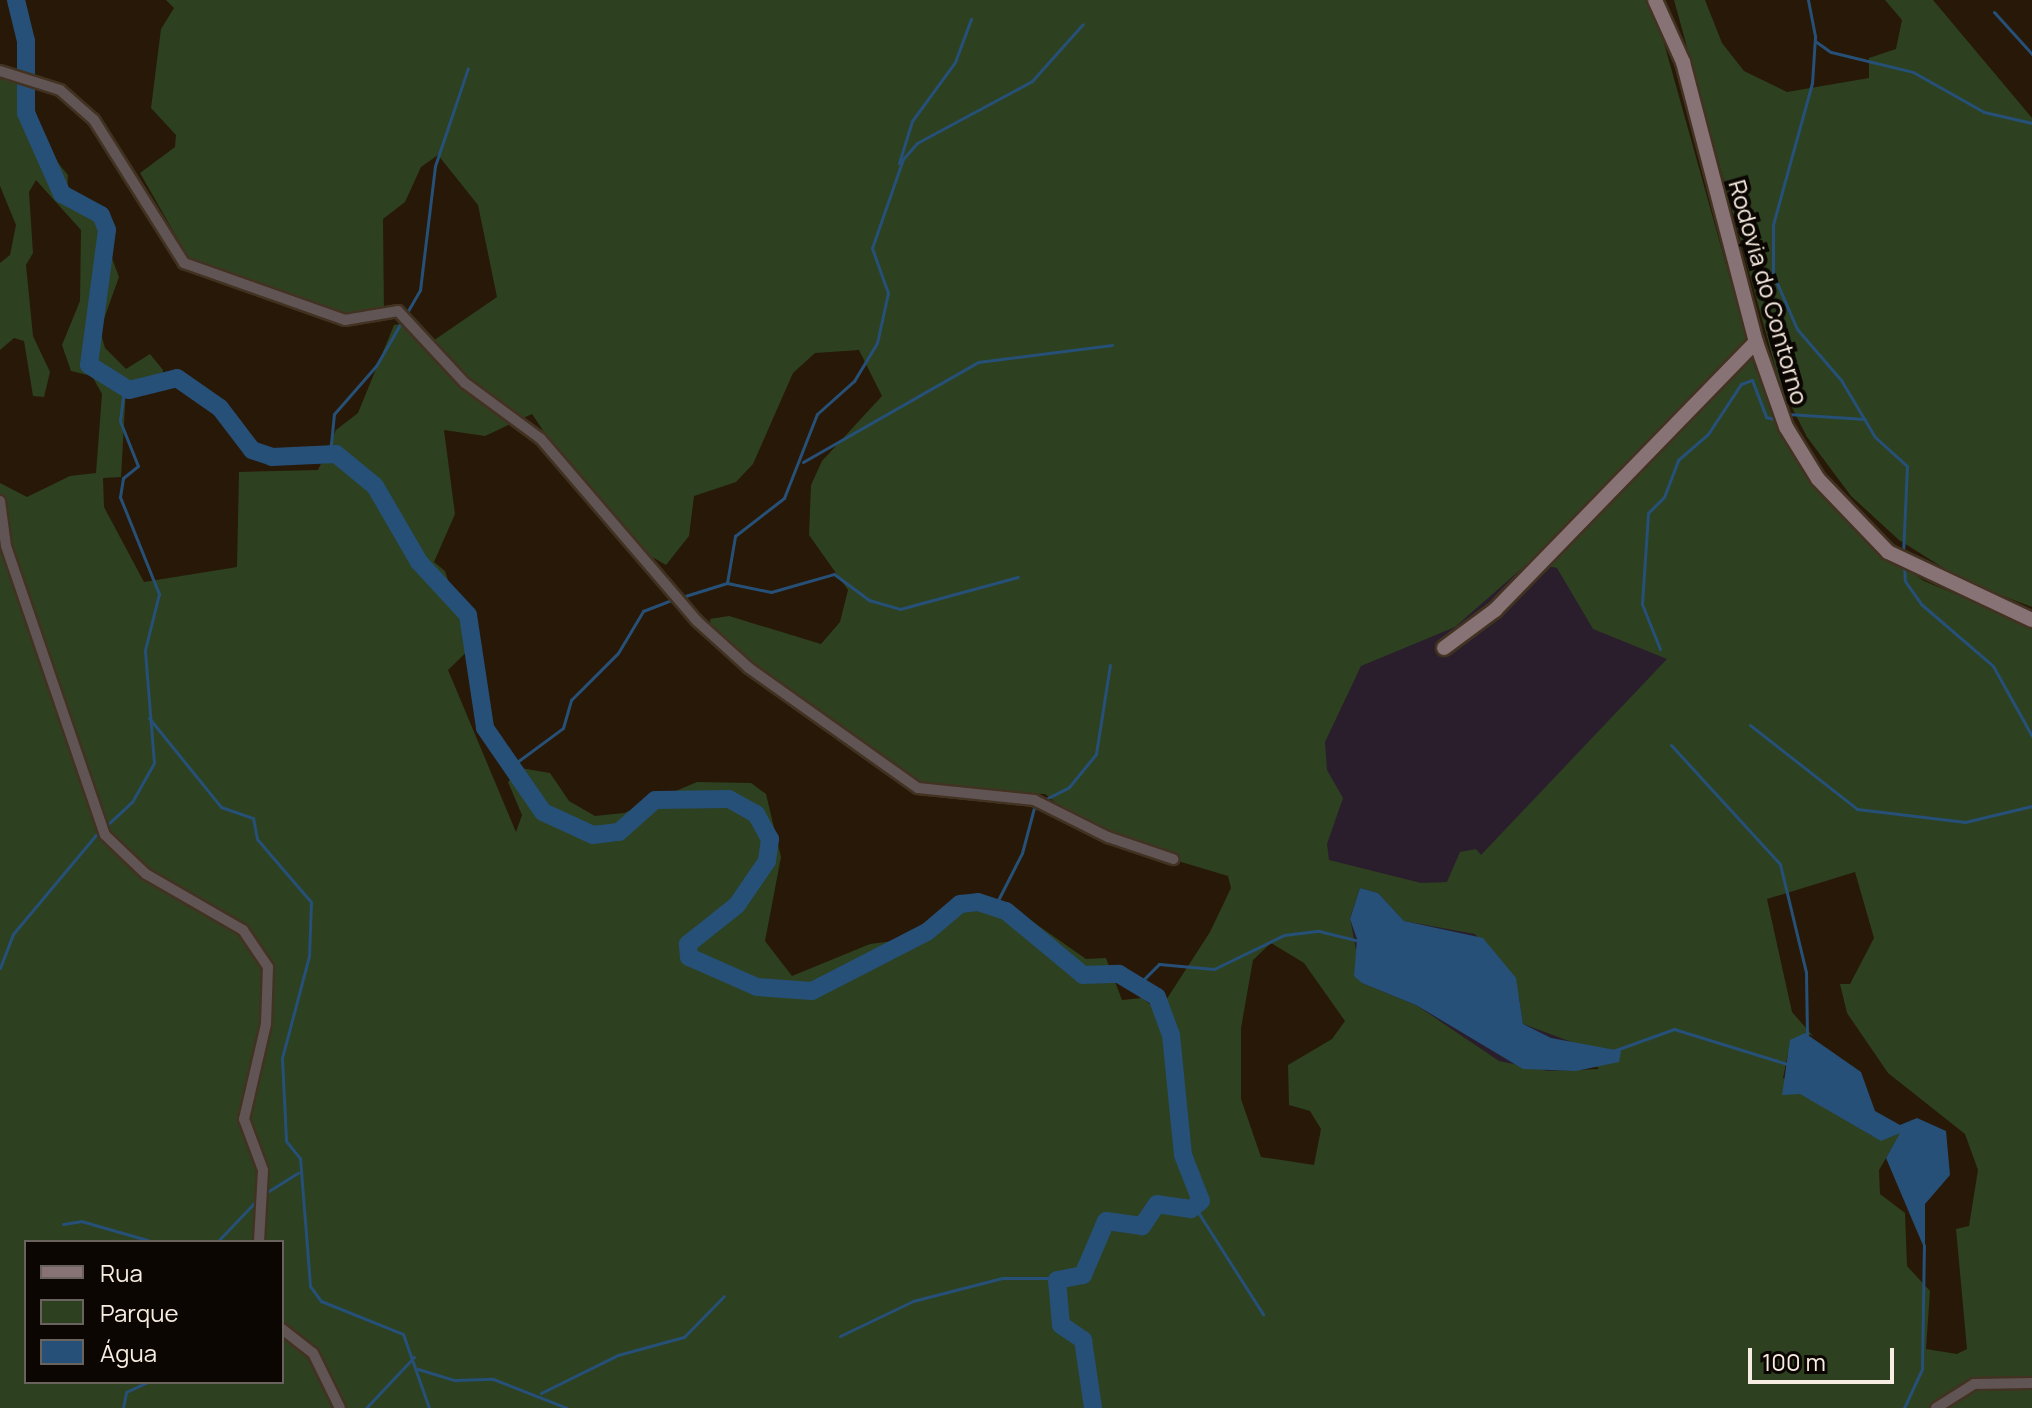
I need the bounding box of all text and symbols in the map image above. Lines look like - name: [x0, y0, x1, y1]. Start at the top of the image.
- street label: Rodovia do Contorno: [1723, 176, 1815, 408]
- legend: [24, 1240, 284, 1384]
- text: Rua: [100, 1256, 143, 1289]
- text: Parque: [100, 1296, 178, 1329]
- scale bar: [1752, 1332, 1898, 1382]
- text: Água: [100, 1336, 157, 1369]
- text: 100 m: [1762, 1345, 1826, 1378]

